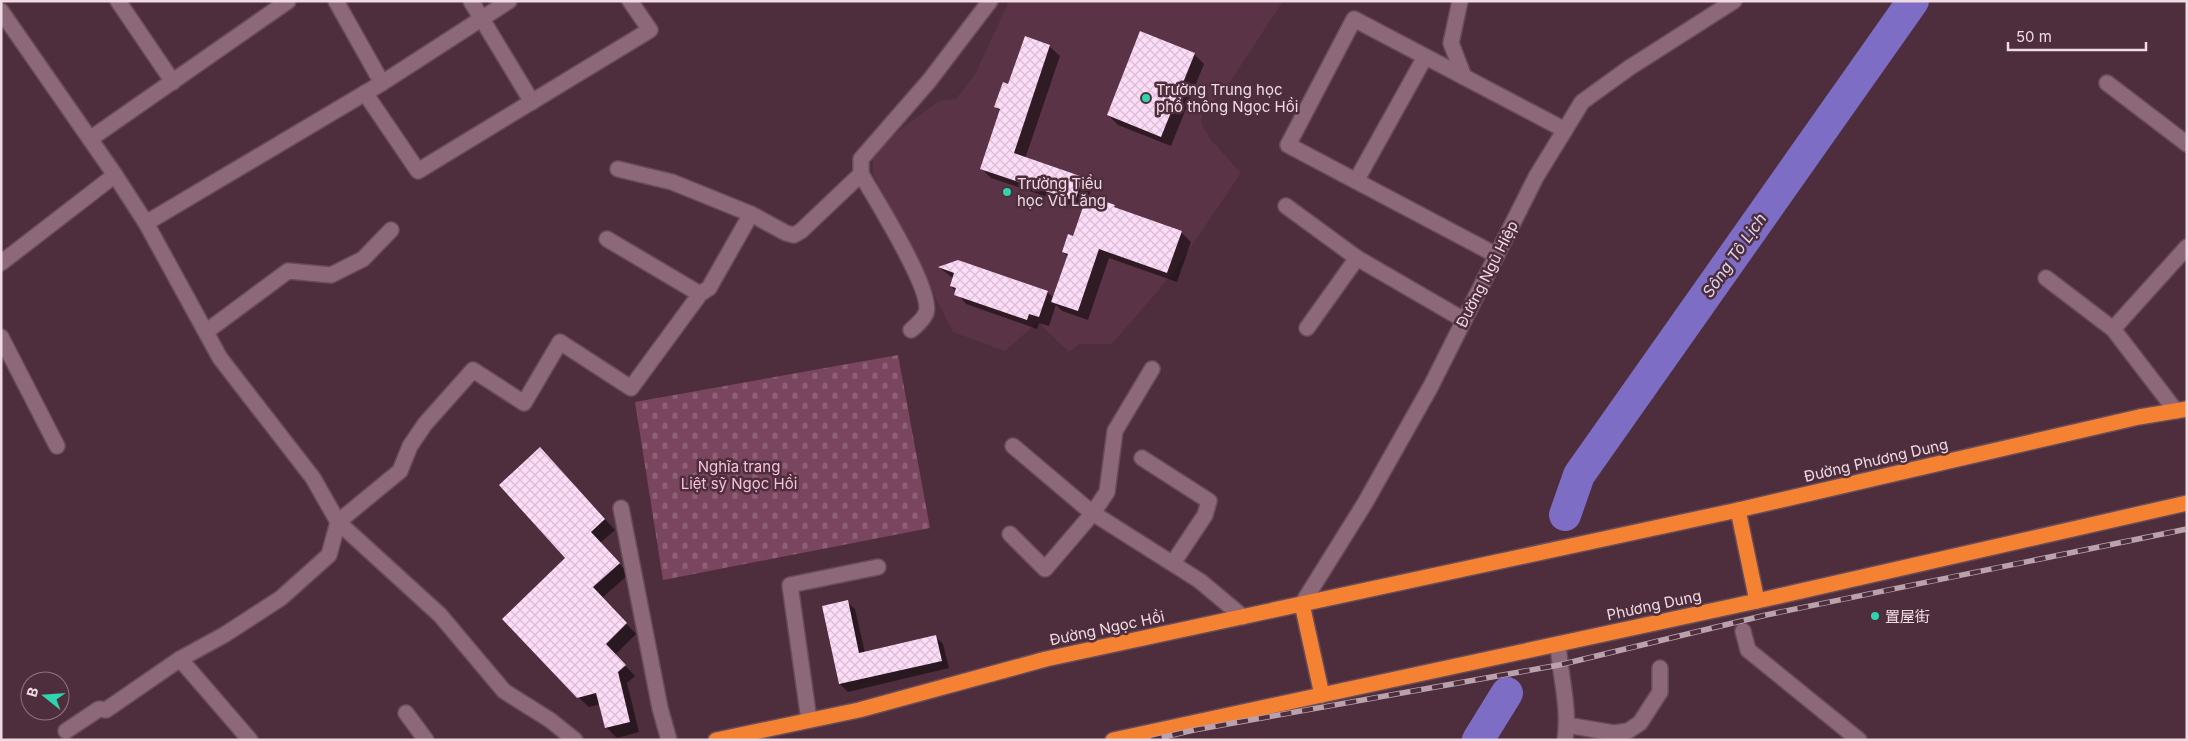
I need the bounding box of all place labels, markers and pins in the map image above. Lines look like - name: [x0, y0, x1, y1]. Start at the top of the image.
- place label: Trường Trung học phổ thông Ngọc Hồi: [1156, 80, 1298, 116]
- marker: Trường Trung học phổ thông Ngọc Hồi: [1140, 92, 1152, 104]
- place label: Trường Tiểu học Vũ Lăng: [1017, 174, 1106, 210]
- marker: Trường Tiểu học Vũ Lăng: [1001, 186, 1013, 198]
- place label: 置屋街: [1885, 607, 1930, 626]
- marker: 置屋街: [1869, 610, 1881, 622]

